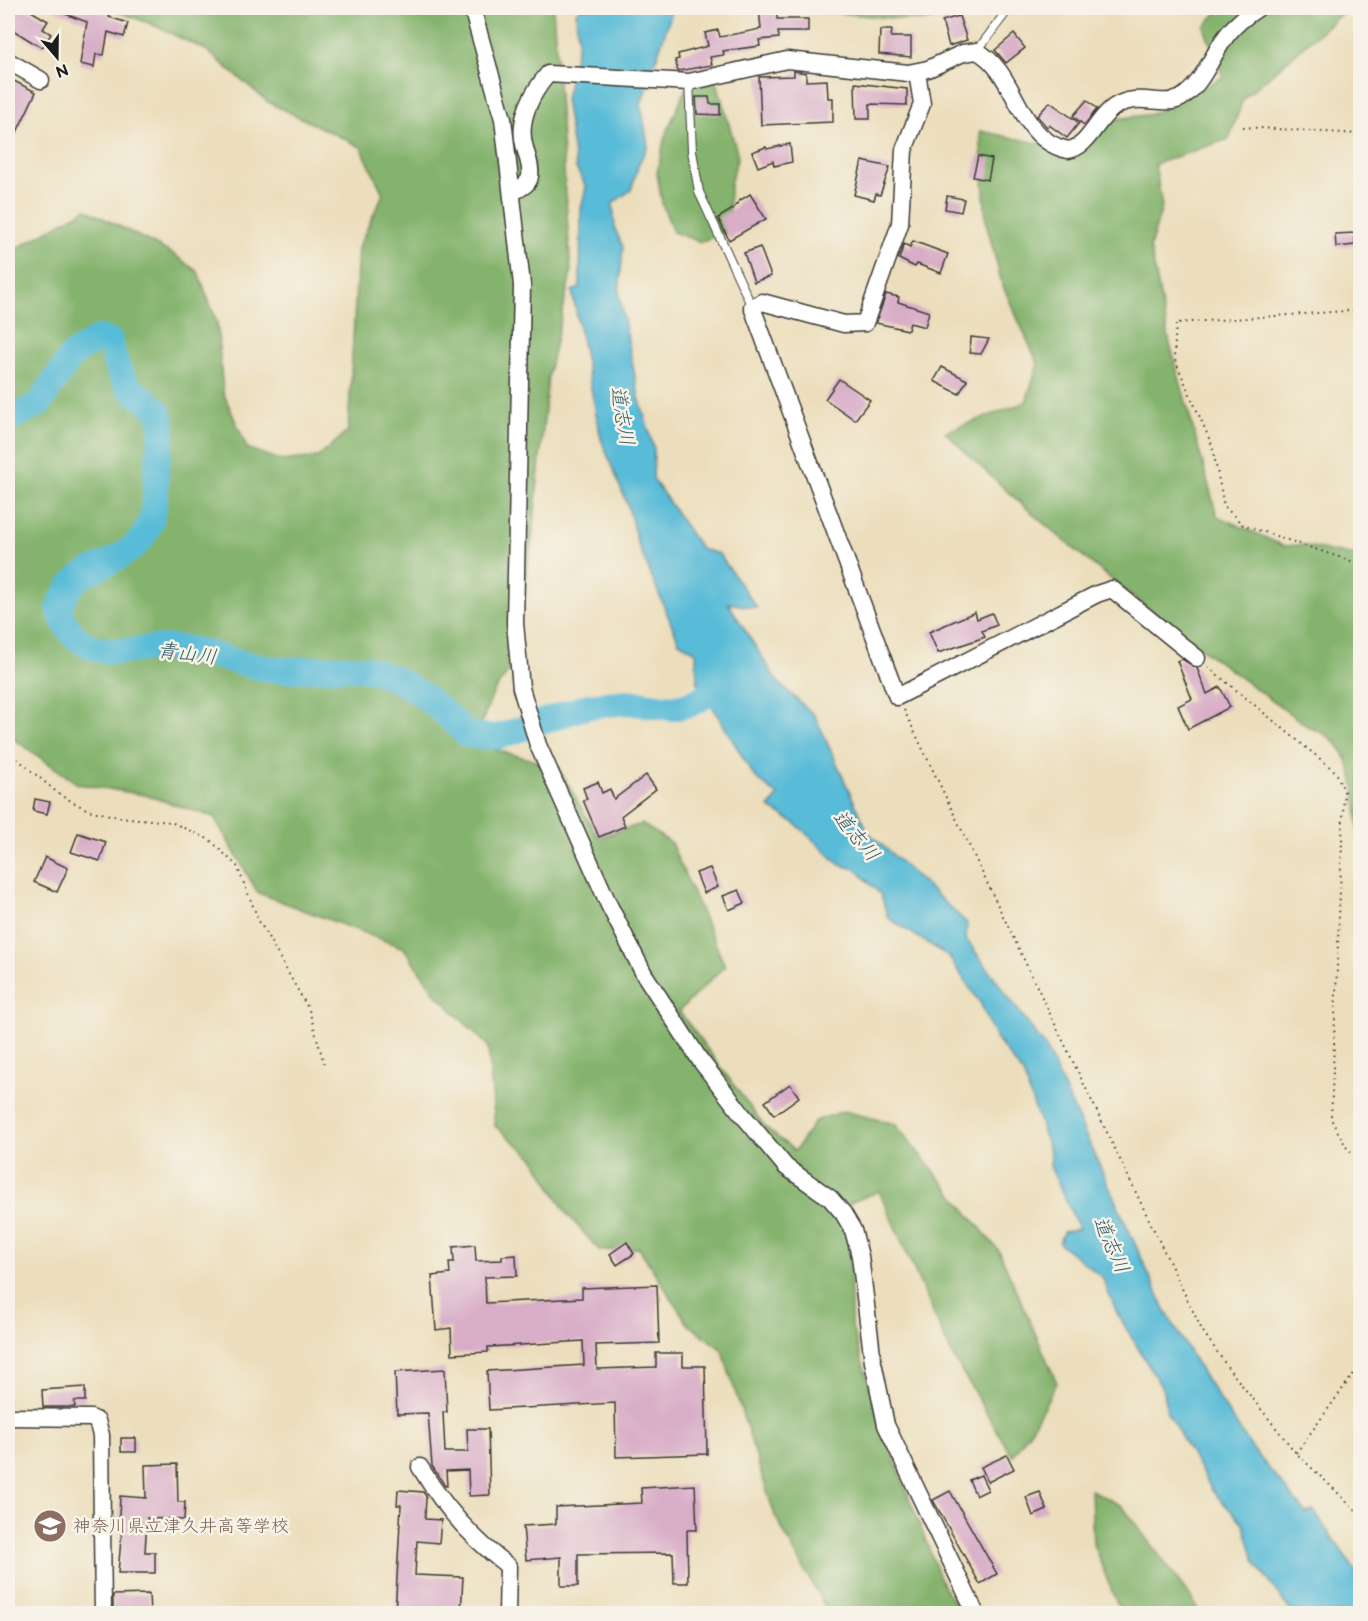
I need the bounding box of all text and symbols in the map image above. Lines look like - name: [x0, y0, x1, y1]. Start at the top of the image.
- north arrow: [27, 27, 87, 87]
- text: N: [53, 59, 71, 81]
- water label: 道志川: [605, 384, 639, 448]
- water label: 青山川: [156, 638, 218, 670]
- water label: 道志川: [828, 805, 884, 867]
- water label: 道志川: [1088, 1213, 1134, 1277]
- school or university icon: 神奈川県立津久井高等学校: [32, 1508, 68, 1544]
- place label: 神奈川県立津久井高等学校: [73, 1516, 289, 1537]

